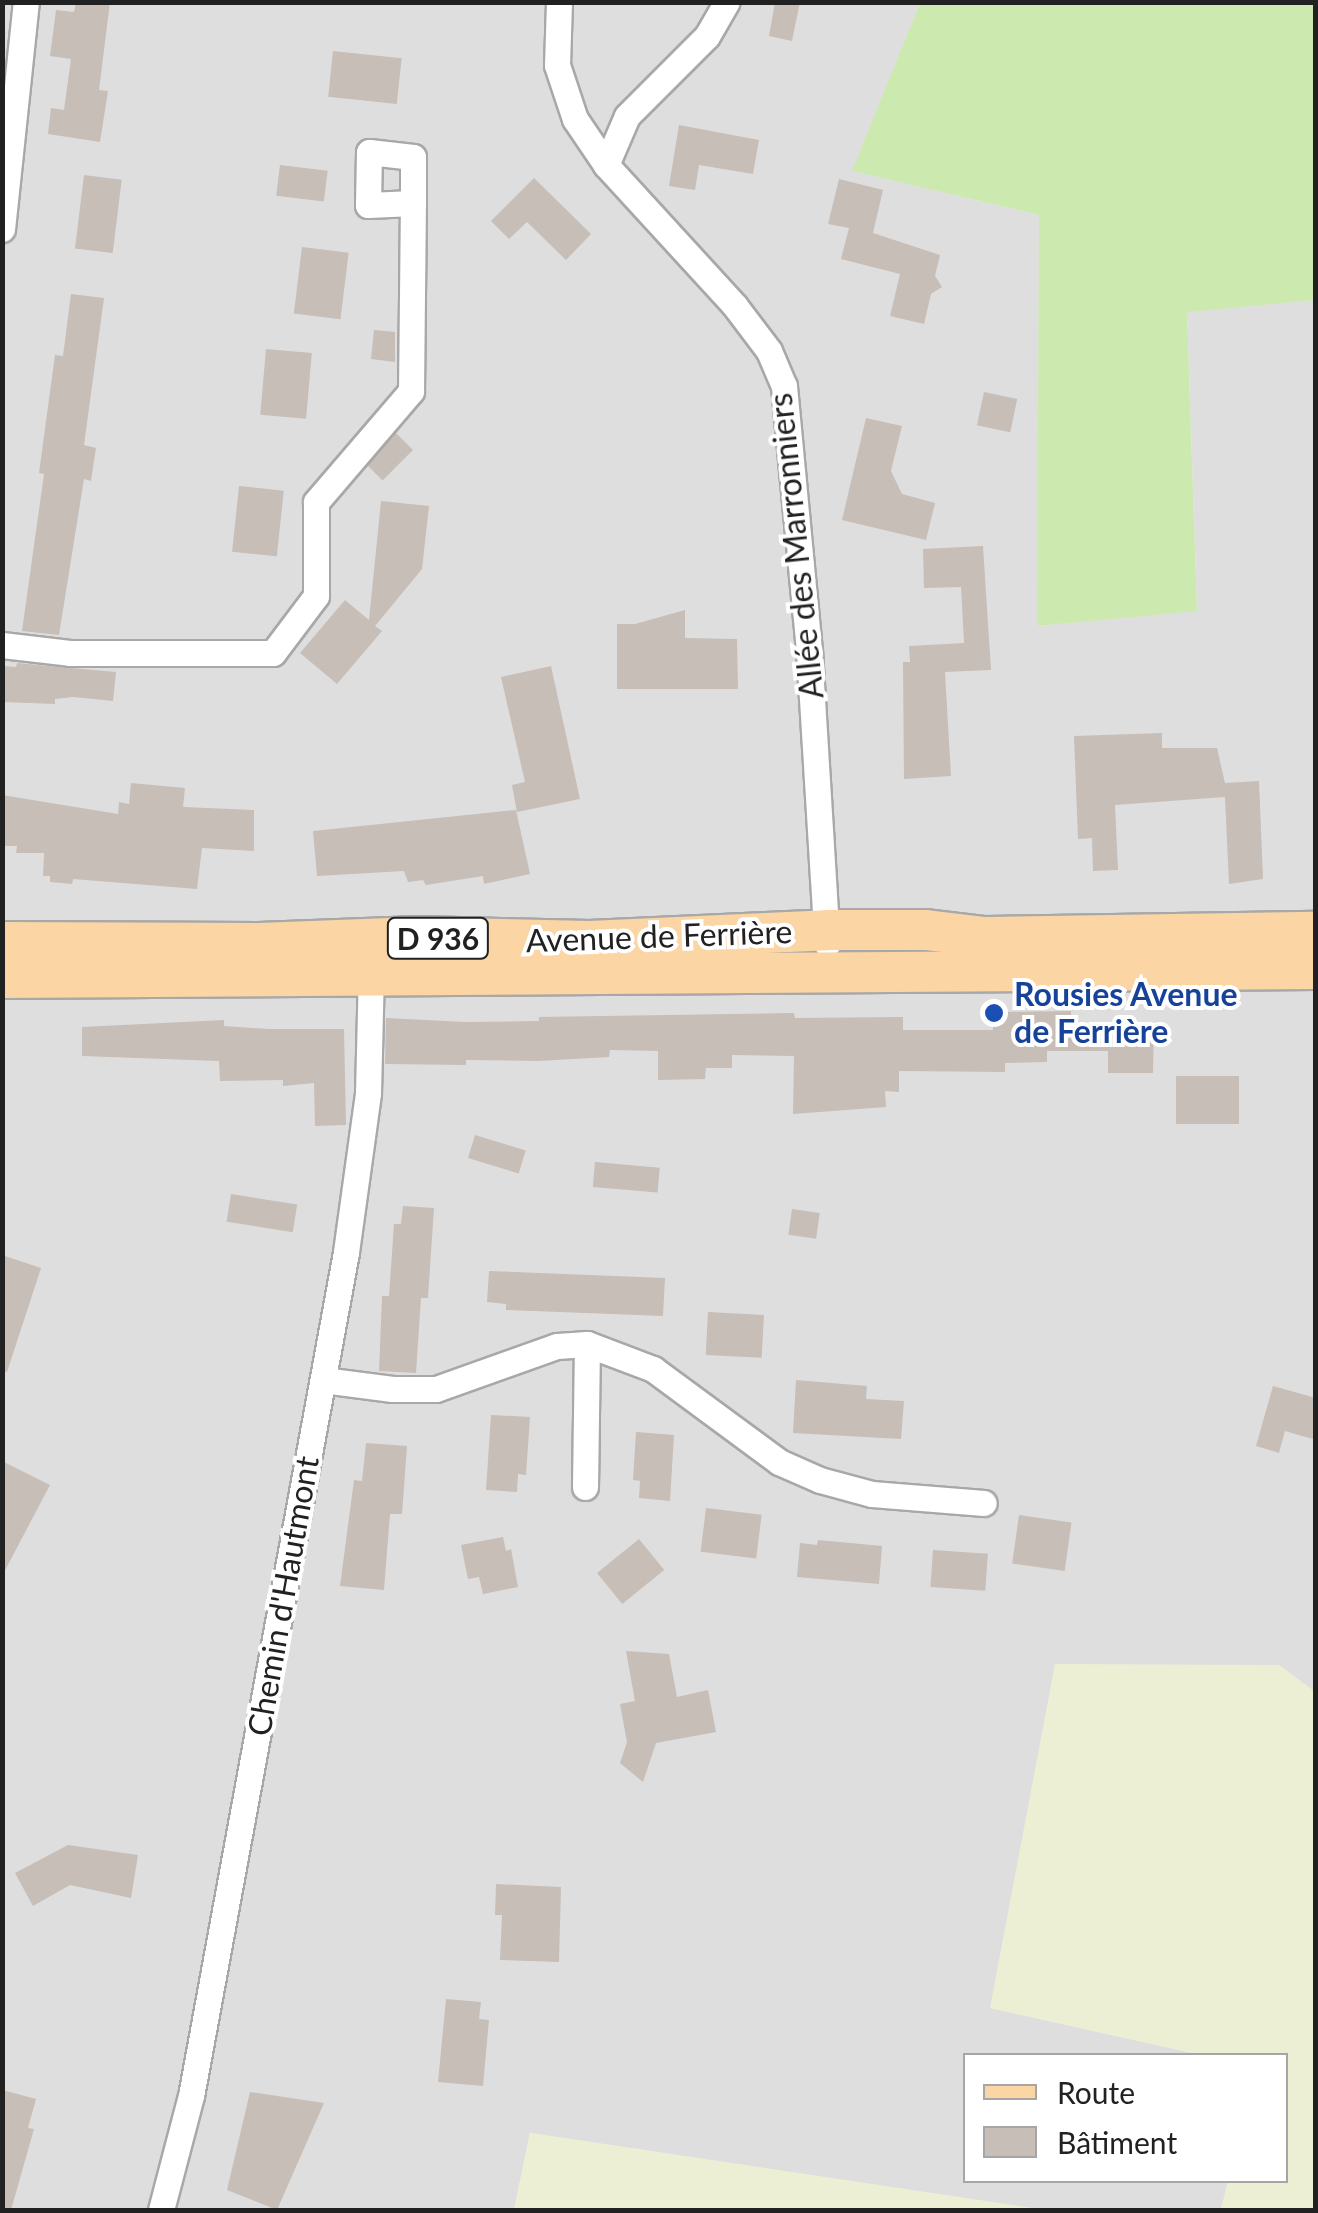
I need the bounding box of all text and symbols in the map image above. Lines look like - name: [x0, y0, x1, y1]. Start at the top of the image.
- street label: Allée des Marronniers: [761, 391, 831, 701]
- street label: Avenue de Ferrière: [525, 912, 793, 960]
- road number: D 936: [386, 913, 490, 963]
- place label: Rousies Avenue de Ferrière: [1014, 976, 1239, 1051]
- marker: Rousies Avenue de Ferrière: [983, 1002, 1005, 1024]
- street label: Chemin d'Hautmont: [239, 1453, 327, 1739]
- legend: [963, 2053, 1288, 2183]
- text: Route: [1057, 2074, 1135, 2110]
- text: Bâtiment: [1057, 2124, 1177, 2160]

